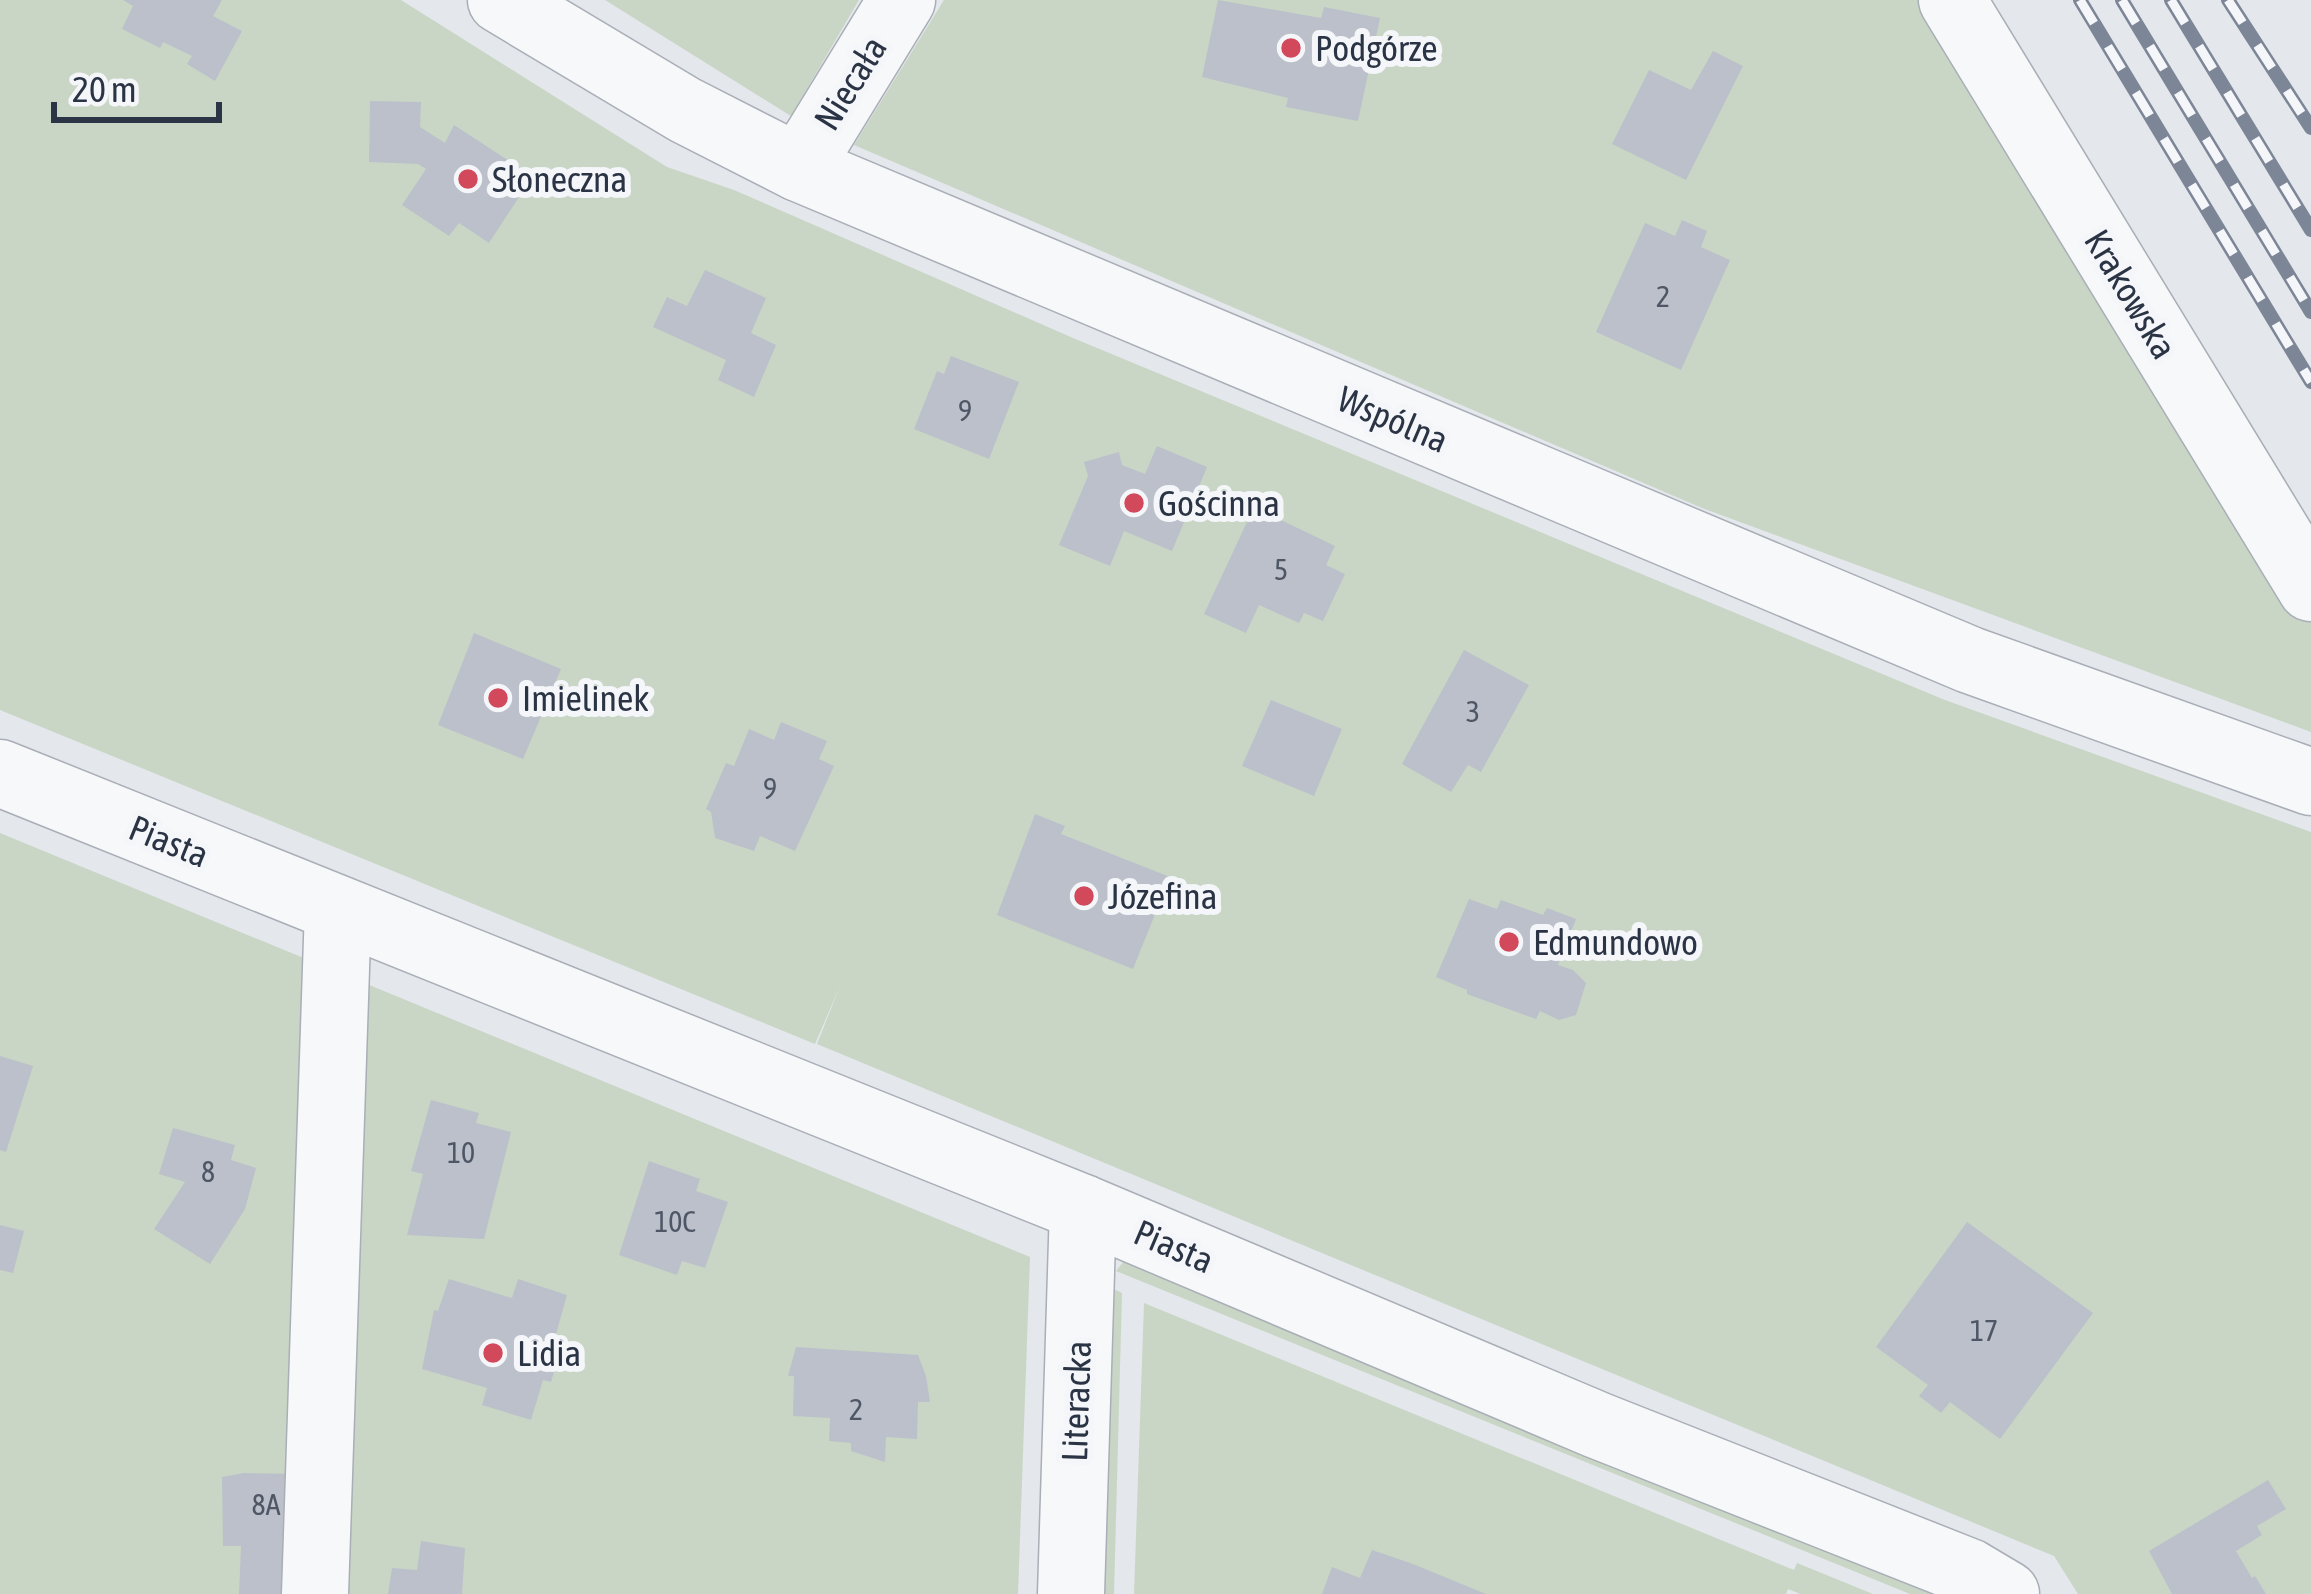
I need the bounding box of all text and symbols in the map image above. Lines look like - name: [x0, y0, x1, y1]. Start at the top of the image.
- place label: Podgórze: [1315, 27, 1438, 69]
- street label: Niecała: [805, 29, 895, 137]
- marker: Podgórze: [1278, 35, 1304, 61]
- scale bar: [54, 48, 219, 122]
- text: 20 m: [72, 68, 137, 110]
- place label: Słoneczna: [492, 158, 627, 200]
- marker: Słoneczna: [455, 166, 481, 192]
- street label: Krakowska: [2076, 222, 2186, 366]
- house number: 2: [1656, 279, 1670, 313]
- street label: Wspólna: [1332, 377, 1454, 461]
- house number: 9: [958, 393, 972, 427]
- place label: Gościnna: [1158, 482, 1280, 524]
- marker: Gościnna: [1121, 490, 1147, 516]
- house number: 5: [1274, 552, 1288, 586]
- place label: Imielinek: [522, 677, 649, 719]
- marker: Imielinek: [485, 685, 511, 711]
- house number: 3: [1466, 694, 1480, 728]
- house number: 9: [763, 771, 777, 805]
- street label: Piasta: [123, 806, 215, 876]
- place label: Józefina: [1108, 875, 1217, 917]
- marker: Józefina: [1071, 883, 1097, 909]
- place label: Edmundowo: [1533, 921, 1698, 963]
- marker: Edmundowo: [1496, 929, 1522, 955]
- house number: 10: [447, 1135, 475, 1169]
- house number: 8: [201, 1154, 215, 1188]
- house number: 10C: [654, 1204, 696, 1238]
- street label: Piasta: [1128, 1211, 1220, 1281]
- house number: 17: [1970, 1313, 1998, 1347]
- place label: Lidia: [517, 1332, 581, 1374]
- marker: Lidia: [480, 1340, 506, 1366]
- street label: Literacka: [1053, 1340, 1099, 1462]
- house number: 2: [849, 1392, 863, 1426]
- house number: 8A: [252, 1487, 281, 1521]

